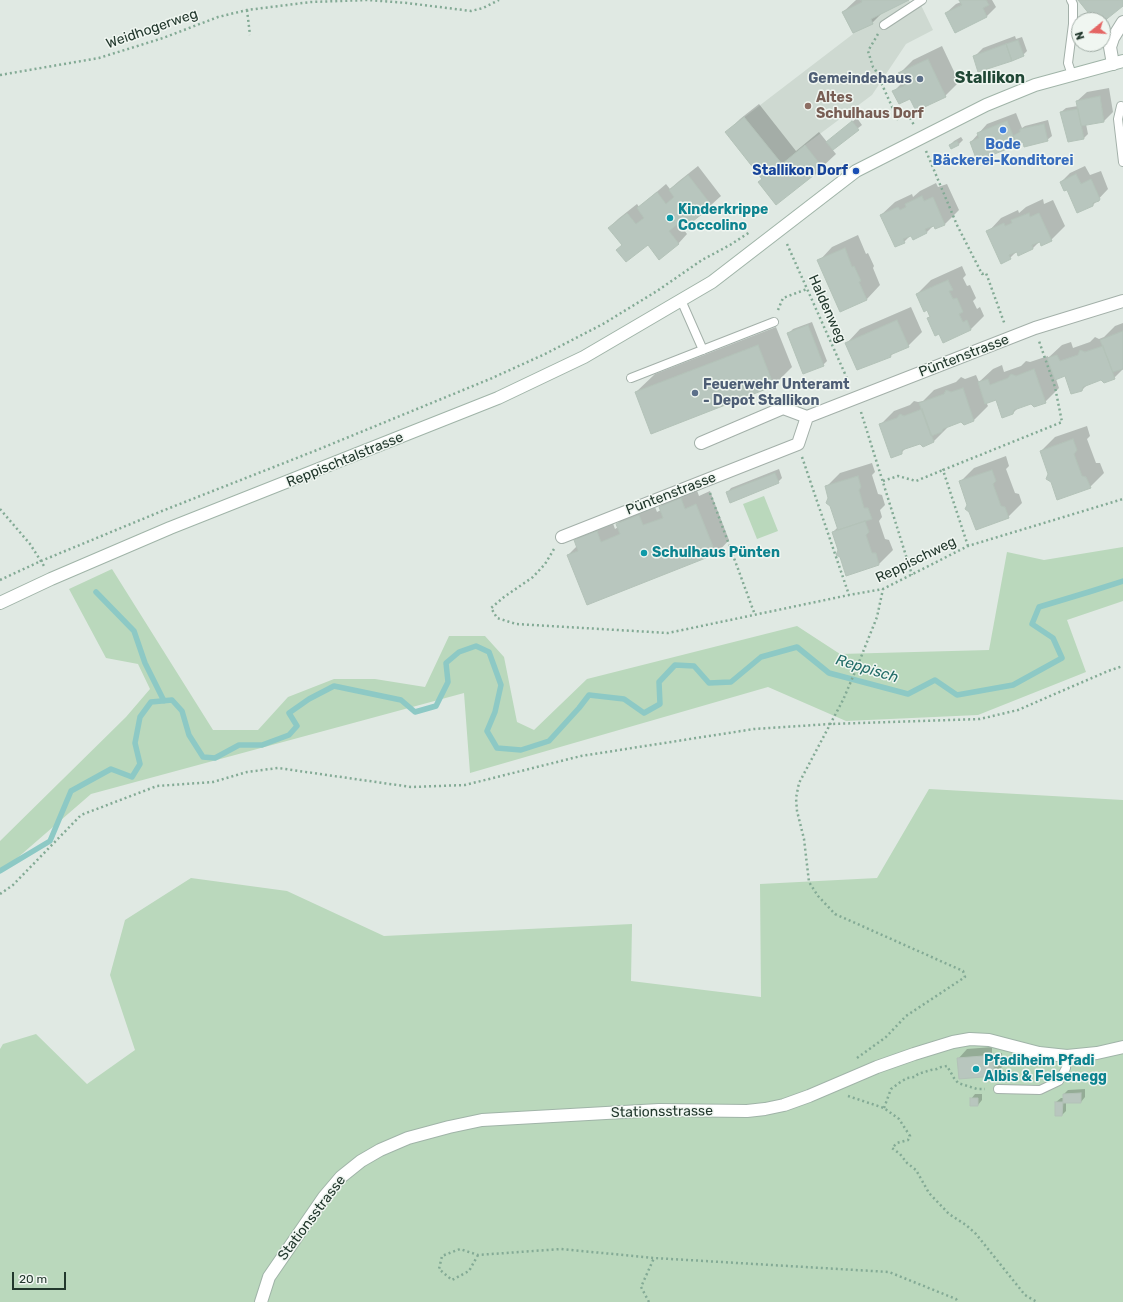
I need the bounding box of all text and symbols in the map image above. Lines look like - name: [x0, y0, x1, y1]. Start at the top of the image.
- street label: Weidhogerweg: [104, 5, 200, 53]
- north arrow: [1071, 12, 1111, 52]
- text: N: [1073, 30, 1087, 41]
- district label: Stallikon: [955, 68, 1025, 88]
- place label: Gemeindehaus: [808, 71, 912, 87]
- marker: Gemeindehaus: [915, 74, 925, 84]
- place label: Altes Schulhaus Dorf: [816, 90, 924, 122]
- marker: Altes Schulhaus Dorf: [803, 101, 813, 111]
- marker: Bode Bäckerei-Konditorei: [998, 125, 1008, 135]
- place label: Bode Bäckerei-Konditorei: [933, 137, 1073, 170]
- place label: Stallikon Dorf: [752, 163, 848, 179]
- marker: Stallikon Dorf: [851, 166, 861, 176]
- place label: Kinderkrippe Coccolino: [678, 202, 768, 234]
- marker: Kinderkrippe Coccolino: [665, 213, 675, 223]
- street label: Haldenweg: [804, 272, 850, 346]
- street label: Püntenstrasse: [917, 331, 1011, 381]
- place label: Feuerwehr Unteramt - Depot Stallikon: [703, 377, 849, 410]
- marker: Feuerwehr Unteramt - Depot Stallikon: [690, 388, 700, 398]
- street label: Reppischtalstrasse: [284, 429, 406, 491]
- street label: Püntenstrasse: [624, 469, 718, 519]
- street label: Reppischweg: [873, 533, 959, 587]
- place label: Schulhaus Pünten: [652, 545, 780, 561]
- marker: Schulhaus Pünten: [639, 548, 649, 558]
- water label: Reppisch: [833, 651, 901, 687]
- place label: Pfadiheim Pfadi Albis & Felsenegg: [984, 1053, 1107, 1086]
- marker: Pfadiheim Pfadi Albis & Felsenegg: [971, 1064, 981, 1074]
- street label: Stationsstrasse: [611, 1103, 713, 1121]
- street label: Stationsstrasse: [275, 1172, 349, 1264]
- scale bar: [14, 1264, 68, 1290]
- text: 20 m: [19, 1272, 47, 1286]

